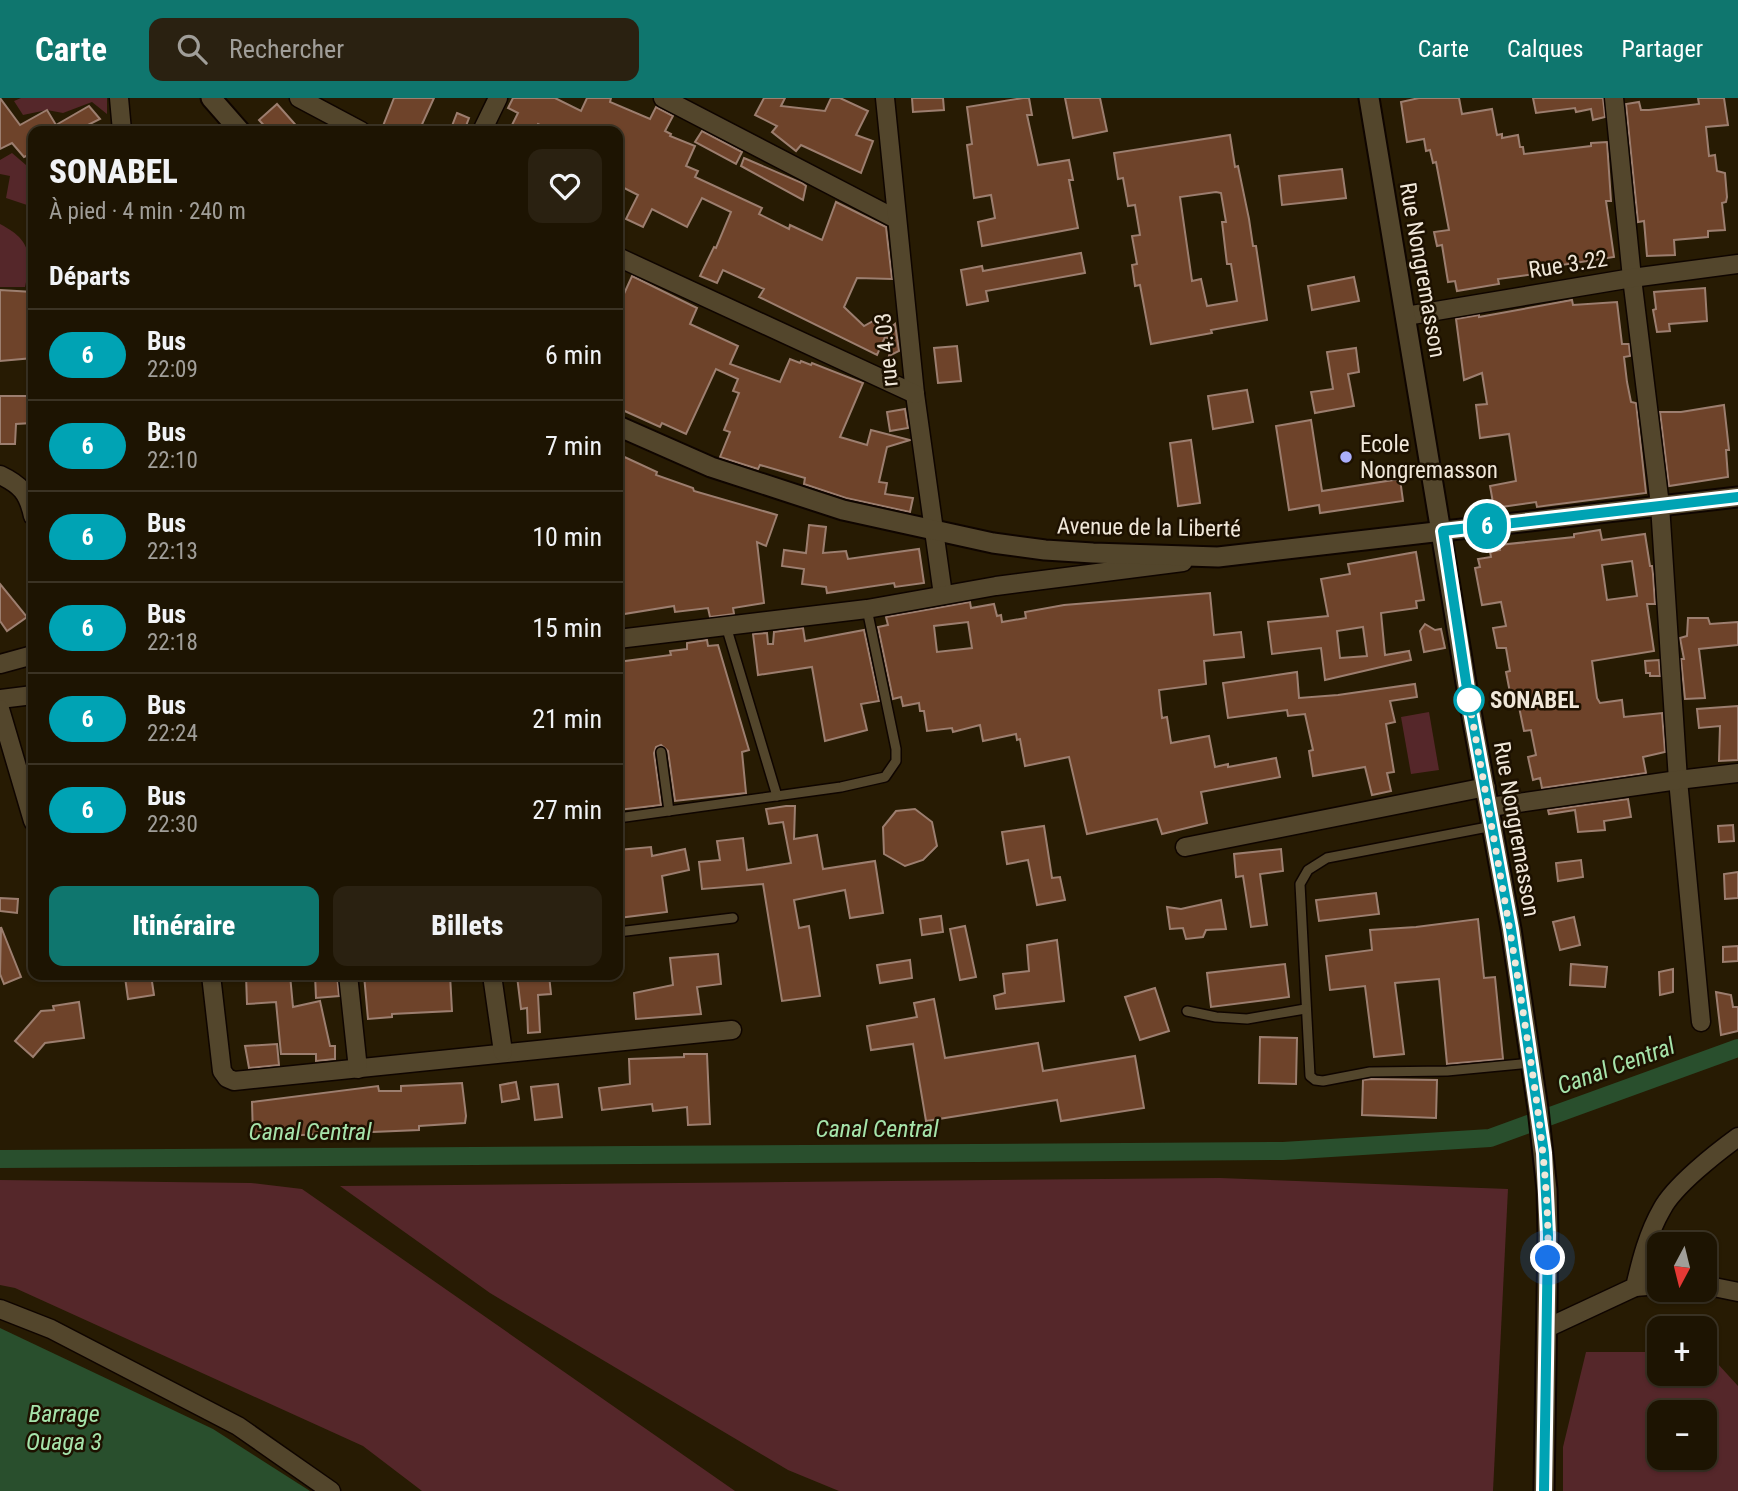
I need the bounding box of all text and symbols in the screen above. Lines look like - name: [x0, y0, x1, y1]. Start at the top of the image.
- search box: [149, 18, 639, 81]
- text: Carte: [35, 30, 107, 69]
- icon: search: [173, 30, 211, 68]
- text: Rechercher: [229, 34, 344, 64]
- text: Carte: [1418, 35, 1469, 63]
- text: Calques: [1507, 35, 1583, 63]
- text: Partager: [1621, 35, 1703, 63]
- button: heart: [528, 149, 602, 223]
- text: SONABEL: [49, 152, 178, 191]
- street label: Rue Nongremasson: [1394, 180, 1451, 360]
- text: À pied · 4 min · 240 m: [49, 198, 246, 225]
- street label: Rue 3.22: [1527, 245, 1609, 284]
- text: Départs: [49, 261, 130, 291]
- street label: rue 4.03: [869, 312, 904, 388]
- text: Bus: [147, 326, 186, 356]
- text: 6 min: [545, 340, 602, 370]
- text: 6: [81, 341, 94, 369]
- text: 22:09: [147, 356, 198, 383]
- text: Bus: [147, 417, 186, 447]
- text: 7 min: [545, 431, 602, 461]
- place label: Ecole Nongremasson: [1360, 431, 1498, 484]
- text: 6: [81, 432, 94, 460]
- text: 22:10: [147, 447, 198, 474]
- marker: Ecole Nongremasson: [1338, 449, 1354, 465]
- line badge: 6: [1464, 503, 1510, 549]
- text: Bus: [147, 508, 186, 538]
- street label: Avenue de la Liberté: [1057, 512, 1241, 543]
- text: 6: [1481, 512, 1493, 540]
- text: 10 min: [532, 522, 602, 552]
- text: 6: [81, 523, 94, 551]
- text: 22:13: [147, 538, 198, 565]
- text: Bus: [147, 599, 186, 629]
- text: 15 min: [532, 613, 602, 643]
- text: 6: [81, 614, 94, 642]
- text: 22:18: [147, 629, 198, 656]
- marker: SONABEL: [1454, 685, 1484, 715]
- place label: SONABEL: [1490, 687, 1580, 714]
- text: Bus: [147, 690, 186, 720]
- text: 21 min: [532, 704, 602, 734]
- text: 6: [81, 705, 94, 733]
- text: 22:24: [147, 720, 198, 747]
- street label: Rue Nongremasson: [1488, 739, 1545, 919]
- text: Bus: [147, 781, 186, 811]
- text: 27 min: [532, 795, 602, 825]
- text: 6: [81, 796, 94, 824]
- text: 22:30: [147, 811, 198, 838]
- button: Itinéraire: [49, 886, 319, 966]
- button: Billets: [333, 886, 602, 966]
- water label: Canal Central: [1553, 1032, 1679, 1100]
- water label: Canal Central: [816, 1115, 939, 1143]
- water label: Canal Central: [249, 1118, 372, 1146]
- north arrow: [1647, 1232, 1717, 1302]
- map controls: [1647, 1232, 1717, 1470]
- your location: [1530, 1240, 1565, 1275]
- button: +: [1647, 1316, 1717, 1386]
- water label: Barrage Ouaga 3: [26, 1400, 102, 1456]
- button: −: [1647, 1400, 1717, 1470]

